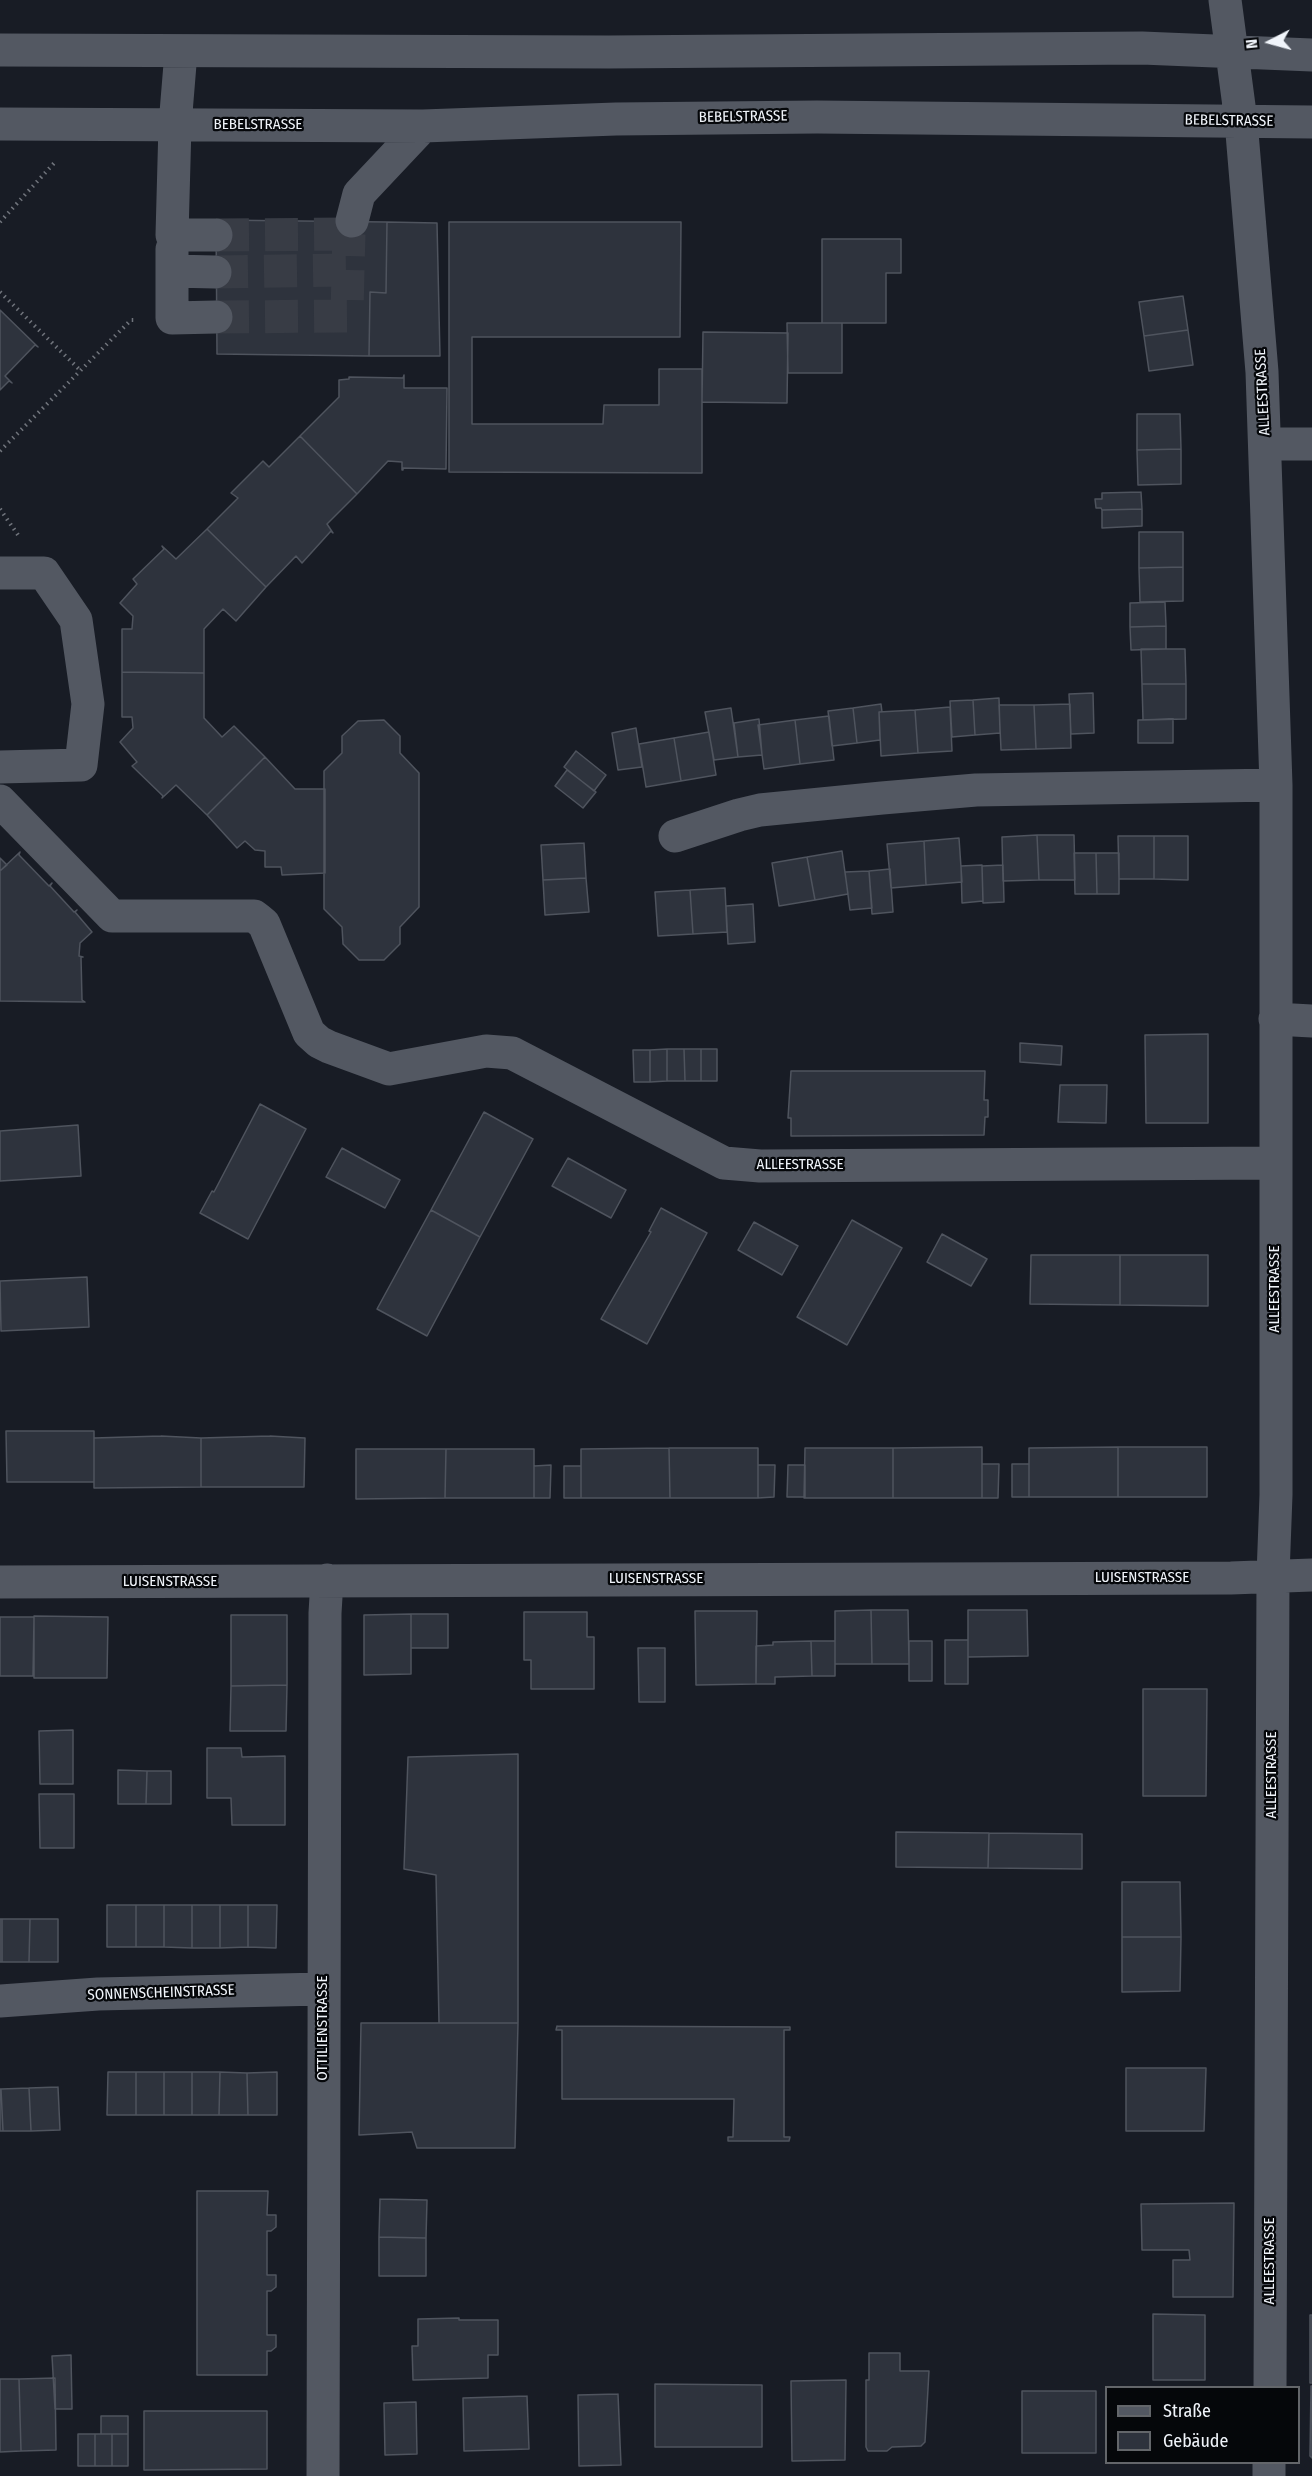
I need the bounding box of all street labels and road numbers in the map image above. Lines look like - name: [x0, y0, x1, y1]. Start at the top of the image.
- street label: BEBELSTRASSE: [698, 107, 788, 127]
- street label: BEBELSTRASSE: [1184, 111, 1274, 131]
- street label: BEBELSTRASSE: [214, 116, 302, 134]
- street label: ALLEESTRASSE: [1252, 348, 1274, 436]
- street label: ALLEESTRASSE: [757, 1156, 843, 1174]
- street label: ALLEESTRASSE: [1266, 1246, 1284, 1332]
- street label: LUISENSTRASSE: [1095, 1569, 1189, 1587]
- street label: LUISENSTRASSE: [609, 1570, 703, 1588]
- street label: LUISENSTRASSE: [123, 1573, 217, 1591]
- street label: ALLEESTRASSE: [1263, 1732, 1281, 1818]
- street label: OTTILIENSTRASSE: [314, 1975, 332, 2081]
- street label: SONNENSCHEINSTRASSE: [87, 1981, 235, 2005]
- street label: ALLEESTRASSE: [1261, 2218, 1279, 2304]

